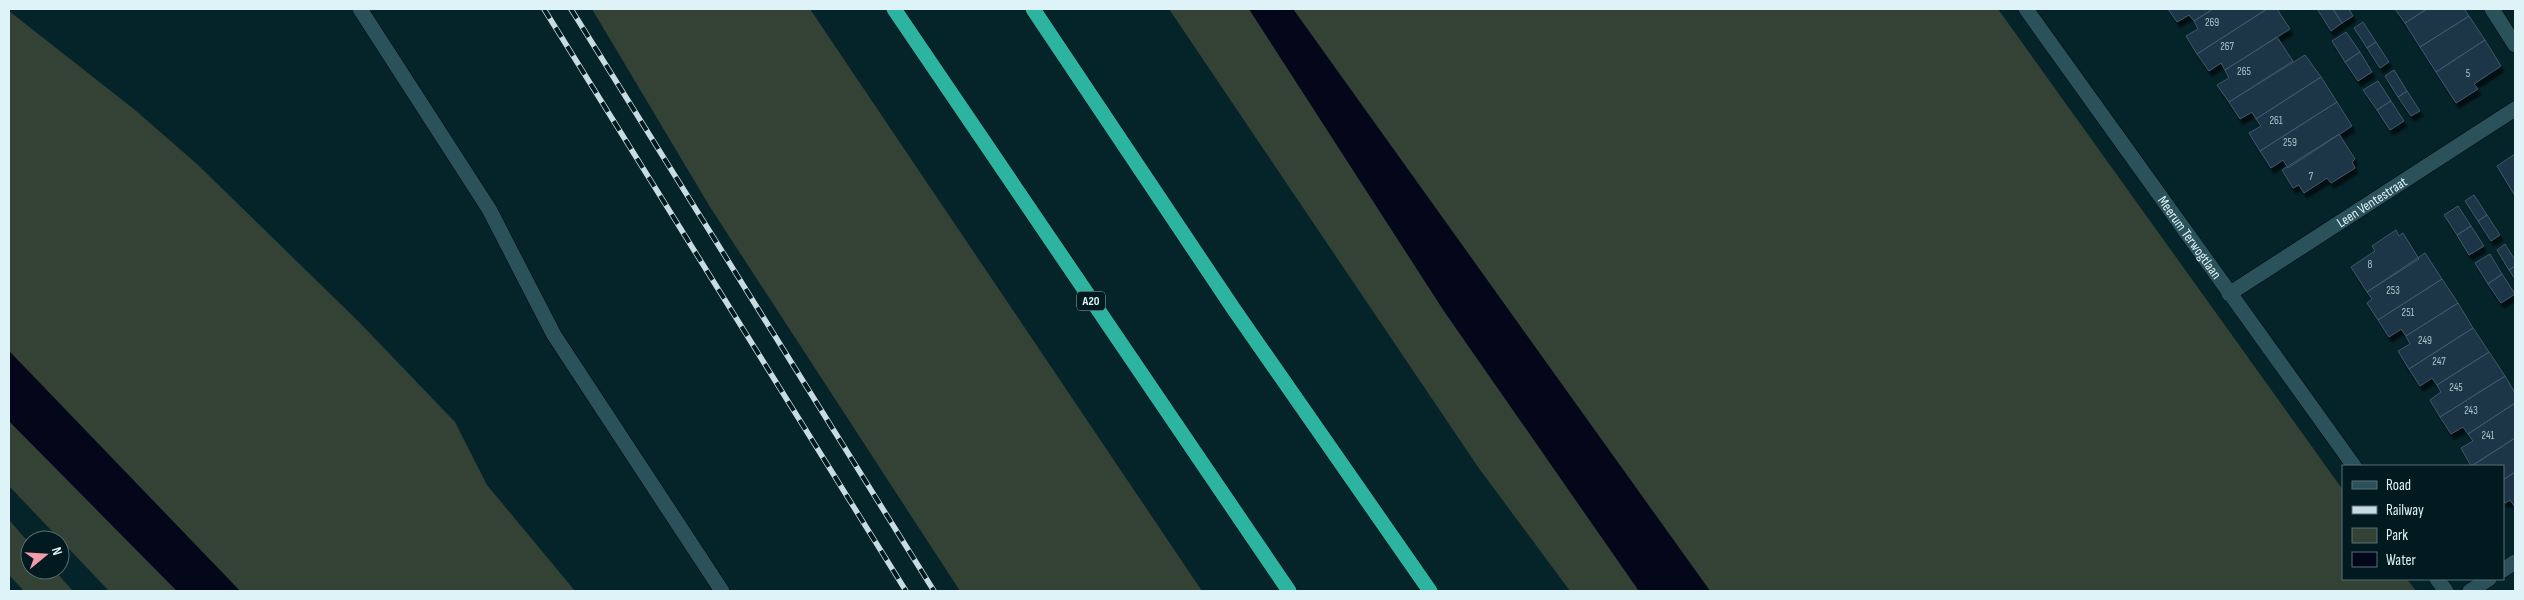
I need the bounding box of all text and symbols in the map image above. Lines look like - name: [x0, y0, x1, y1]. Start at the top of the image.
- house number: 269: [2205, 16, 2219, 29]
- house number: 267: [2220, 40, 2234, 53]
- house number: 265: [2237, 65, 2251, 78]
- house number: 5: [2466, 67, 2470, 80]
- house number: 261: [2269, 114, 2283, 127]
- house number: 259: [2283, 136, 2297, 149]
- house number: 7: [2309, 170, 2314, 183]
- street label: Leen Ventestraat: [2334, 173, 2410, 231]
- street label: Meerum Terwogtlaan: [2154, 193, 2225, 282]
- house number: 8: [2368, 258, 2373, 271]
- house number: 253: [2386, 284, 2400, 297]
- road number: A20: [1077, 292, 1105, 310]
- house number: 251: [2402, 306, 2415, 319]
- house number: 249: [2418, 334, 2432, 347]
- house number: 247: [2432, 355, 2446, 368]
- house number: 245: [2449, 381, 2463, 394]
- house number: 243: [2464, 404, 2478, 417]
- house number: 241: [2482, 429, 2495, 442]
- legend: [2342, 465, 2504, 580]
- text: Road: [2386, 476, 2411, 495]
- text: Railway: [2386, 501, 2424, 520]
- text: Park: [2386, 526, 2408, 545]
- north arrow: [20, 530, 70, 580]
- text: N: [48, 545, 66, 557]
- text: Water: [2386, 551, 2417, 570]

